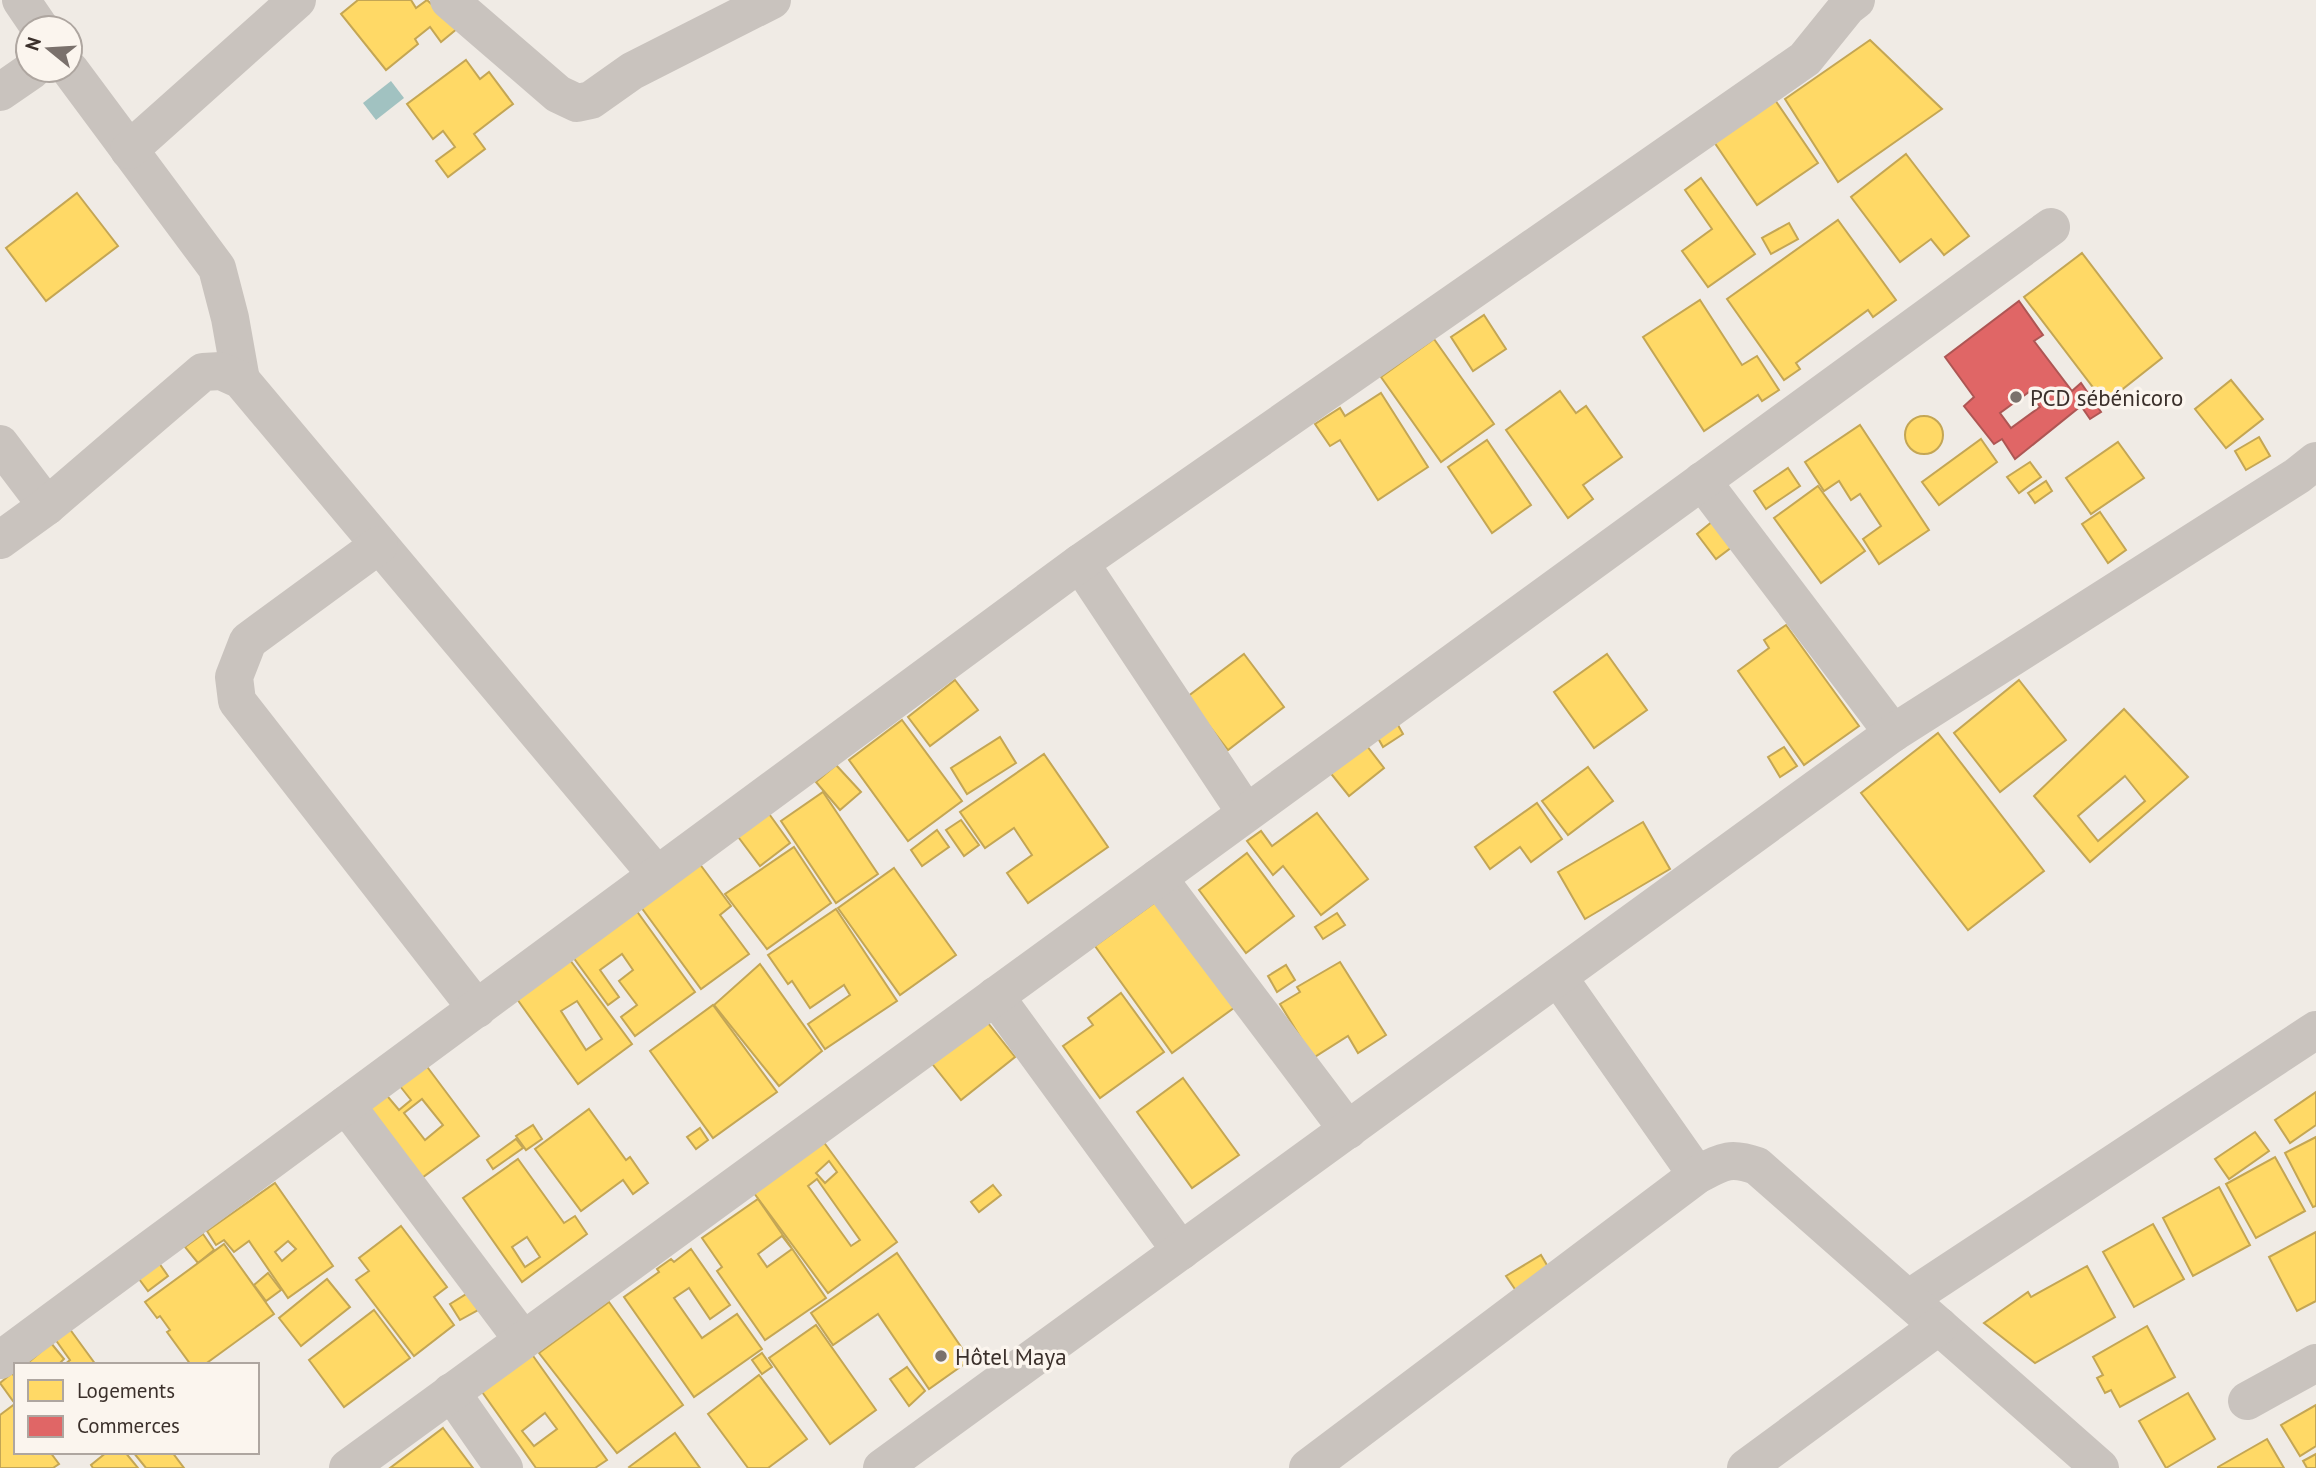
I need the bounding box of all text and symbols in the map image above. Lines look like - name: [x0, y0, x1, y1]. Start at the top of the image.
- north arrow: [14, 14, 84, 84]
- text: N: [19, 34, 46, 53]
- place label: PCD sébénicoro: [2030, 383, 2183, 412]
- marker: PCD sébénicoro: [2008, 389, 2024, 405]
- place label: Hôtel Maya: [955, 1342, 1067, 1371]
- marker: Hôtel Maya: [933, 1348, 949, 1364]
- legend: [14, 1363, 259, 1454]
- text: Logements: [77, 1377, 175, 1404]
- text: Commerces: [77, 1412, 180, 1439]

